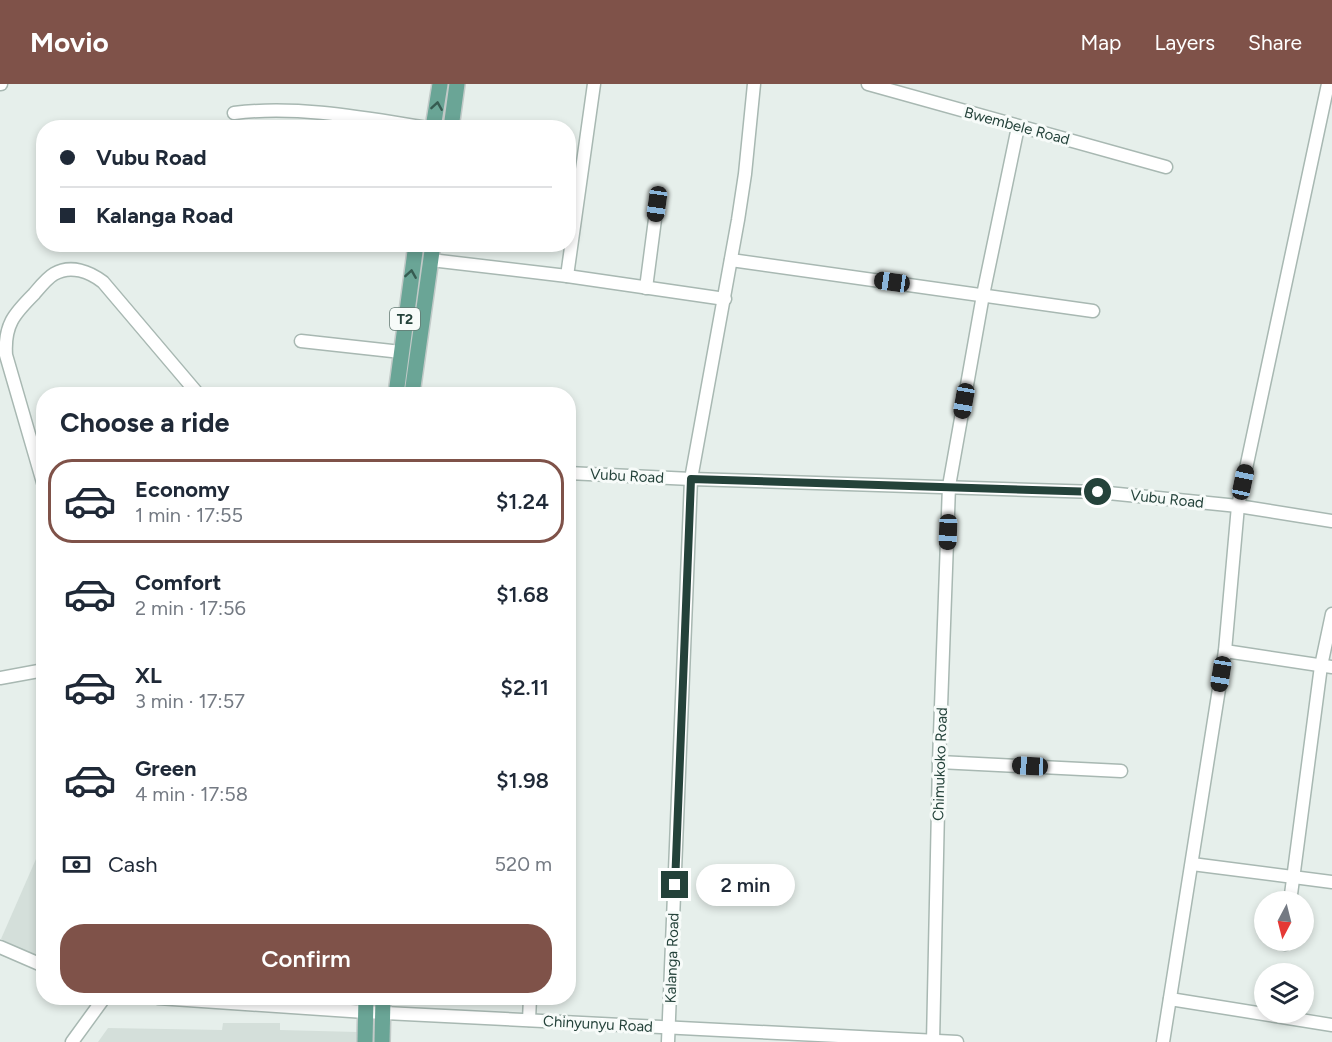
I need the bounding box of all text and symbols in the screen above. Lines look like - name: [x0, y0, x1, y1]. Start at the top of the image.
- text: Movio: [30, 25, 109, 59]
- text: Map: [1081, 30, 1121, 55]
- text: Layers: [1154, 30, 1215, 55]
- text: Share: [1248, 30, 1302, 55]
- one-way arrow: [430, 101, 442, 110]
- street label: Bwembele Road: [962, 103, 1072, 149]
- text: Vubu Road: [96, 144, 207, 171]
- car: [646, 185, 668, 223]
- text: Kalanga Road: [96, 202, 233, 229]
- one-way arrow: [405, 269, 417, 279]
- car: [873, 271, 911, 293]
- road number: T2: [390, 308, 420, 330]
- car: [952, 382, 976, 420]
- text: Choose a ride: [60, 406, 229, 439]
- car: [1230, 463, 1256, 501]
- street label: Vubu Road: [590, 465, 664, 487]
- icon: car: [63, 474, 117, 528]
- text: Economy: [135, 476, 230, 503]
- route start: [1084, 478, 1111, 505]
- street label: Vubu Road: [1129, 486, 1205, 512]
- text: $1.24: [496, 488, 549, 515]
- text: 1 min · 17:55: [135, 503, 243, 527]
- car: [938, 514, 958, 550]
- icon: car: [63, 567, 117, 621]
- text: Comfort: [135, 569, 221, 596]
- text: $1.68: [496, 581, 549, 608]
- text: 2 min · 17:56: [135, 596, 246, 620]
- car: [1209, 655, 1233, 693]
- icon: car: [63, 660, 117, 714]
- text: XL: [135, 662, 162, 689]
- text: $2.11: [501, 674, 549, 701]
- text: 3 min · 17:57: [135, 689, 245, 713]
- street label: Chimukoko Road: [929, 707, 951, 821]
- icon: car: [63, 753, 117, 807]
- text: Green: [135, 755, 197, 782]
- car: [1012, 756, 1048, 776]
- text: $1.98: [496, 767, 549, 794]
- text: 4 min · 17:58: [135, 782, 248, 806]
- icon: cash: [60, 848, 93, 881]
- text: Cash: [108, 851, 158, 878]
- text: 520 m: [495, 852, 552, 876]
- callout: 2 min: [696, 864, 795, 906]
- route end: [661, 871, 688, 898]
- text: 2 min: [721, 873, 770, 897]
- north arrow: [1254, 891, 1314, 951]
- map controls: [1254, 891, 1314, 1023]
- street label: Kalanga Road: [661, 912, 683, 1004]
- button: Confirm: [60, 924, 552, 993]
- button: layers: [1254, 963, 1314, 1023]
- street label: Chinyunyu Road: [543, 1012, 653, 1036]

